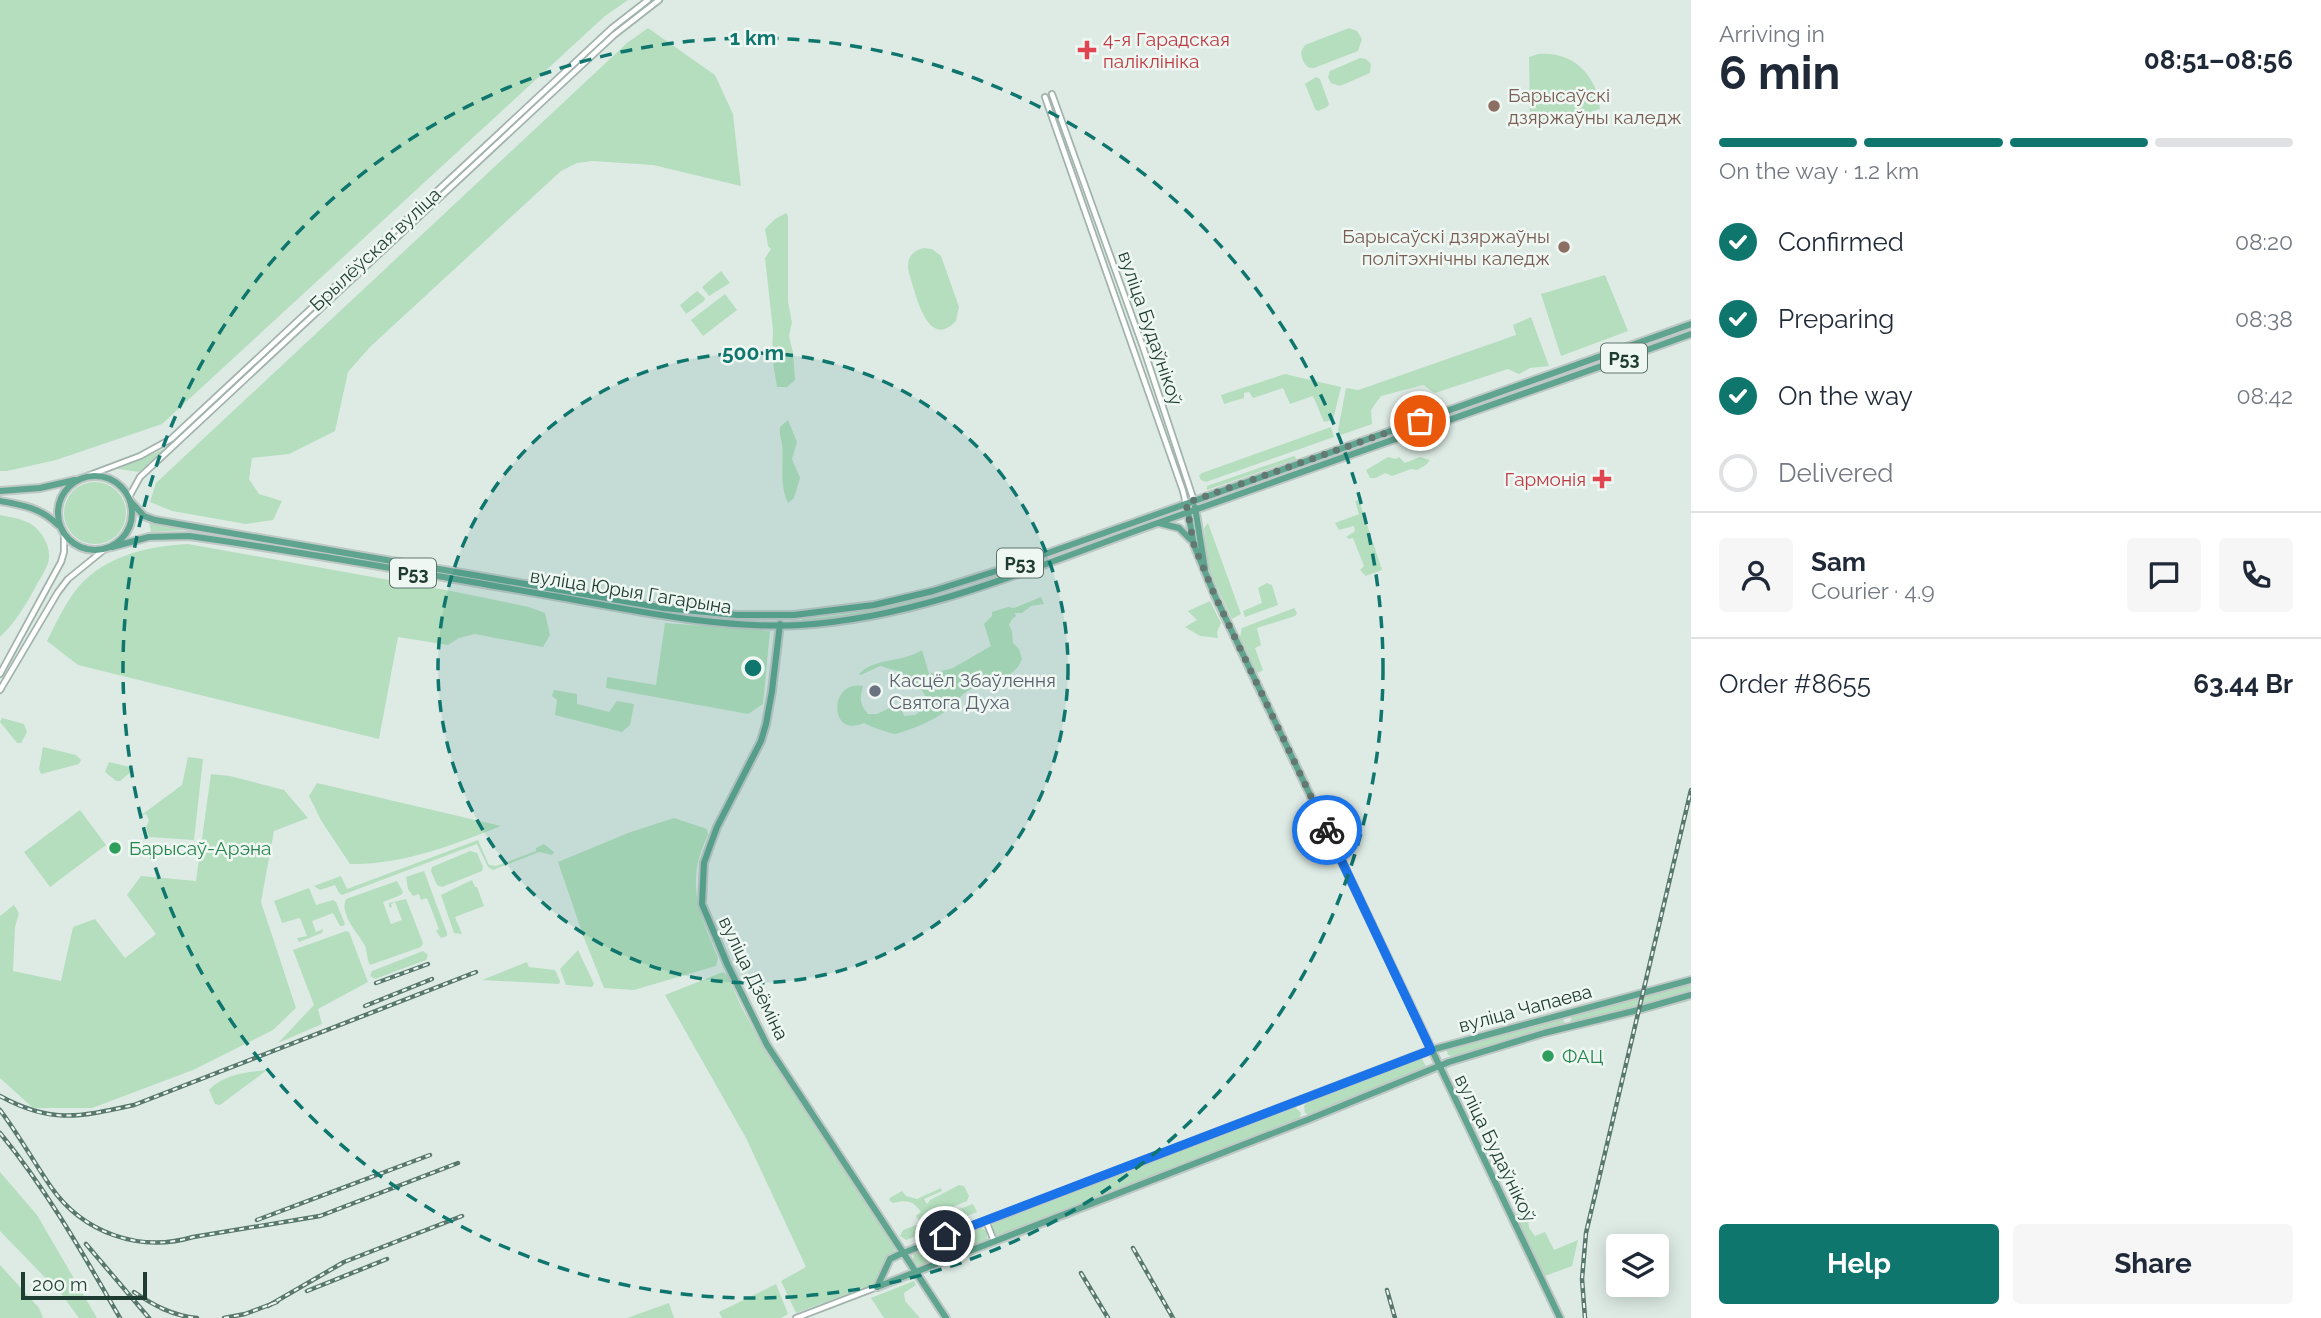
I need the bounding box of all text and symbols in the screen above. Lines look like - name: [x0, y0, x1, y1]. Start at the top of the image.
- text: Arriving in: [1719, 20, 1825, 47]
- text: 1 km: [730, 25, 776, 50]
- place label: 4-я Гарадская паліклініка: [1103, 28, 1230, 72]
- marker: 4-я Гарадская паліклініка: [1077, 40, 1097, 60]
- text: 08:51–08:56: [2144, 45, 2293, 75]
- text: 6 min: [1719, 46, 1840, 100]
- place label: Барысаўскі дзяржаўны каледж: [1508, 84, 1682, 128]
- marker: Барысаўскі дзяржаўны каледж: [1486, 98, 1502, 114]
- text: On the way · 1.2 km: [1719, 157, 1919, 184]
- street label: Брылёўская вуліца: [305, 183, 445, 315]
- icon: check: [1719, 223, 1757, 261]
- place label: Барысаўскі дзяржаўны політэхнічны каледж: [1342, 225, 1550, 269]
- text: Confirmed: [1778, 227, 1904, 257]
- text: 08:20: [2235, 228, 2293, 255]
- marker: Барысаўскі дзяржаўны політэхнічны каледж: [1556, 239, 1572, 255]
- street label: вуліца Будаўнікоў: [1114, 248, 1188, 408]
- icon: check: [1719, 300, 1757, 338]
- text: Preparing: [1778, 304, 1894, 334]
- text: 08:38: [2235, 305, 2293, 332]
- text: 500 m: [722, 340, 784, 365]
- road number: Р53: [1601, 344, 1647, 372]
- icon: check: [1719, 377, 1757, 415]
- text: On the way: [1778, 381, 1913, 411]
- text: 08:42: [2236, 382, 2293, 409]
- pin: [1390, 391, 1450, 451]
- icon: bag: [1401, 402, 1439, 440]
- text: Delivered: [1778, 458, 1893, 488]
- place label: Гармонія: [1504, 468, 1586, 490]
- marker: Гармонія: [1592, 469, 1612, 489]
- button: person: [1719, 538, 1793, 612]
- button: chat: [2127, 538, 2201, 612]
- button: phone: [2219, 538, 2293, 612]
- text: Sam: [1811, 547, 1866, 577]
- road number: Р53: [997, 548, 1043, 578]
- road number: Р53: [390, 558, 436, 588]
- street label: вуліца Юрыя Гагарына: [529, 564, 733, 618]
- text: Courier · 4.9: [1811, 577, 1935, 604]
- centre of rings: [741, 656, 765, 680]
- place label: Касцёл Збаўлення Святога Духа: [889, 669, 1056, 713]
- text: Order #8655: [1719, 669, 1871, 699]
- text: 63.44 Br: [2193, 669, 2293, 699]
- marker: Касцёл Збаўлення Святога Духа: [867, 683, 883, 699]
- courier: [1292, 795, 1362, 865]
- icon: bike: [1308, 811, 1346, 849]
- place label: Барысаў-Арэна: [129, 837, 271, 859]
- marker: Барысаў-Арэна: [107, 840, 123, 856]
- street label: вуліца Дзёміна: [715, 913, 793, 1043]
- street label: вуліца Чапаева: [1456, 980, 1594, 1036]
- place label: ФАЦ: [1562, 1045, 1604, 1067]
- marker: ФАЦ: [1540, 1048, 1556, 1064]
- street label: вуліца Будаўнікоў: [1451, 1071, 1541, 1225]
- pin: [915, 1206, 975, 1266]
- icon: home: [926, 1217, 964, 1255]
- button: Help: [1719, 1224, 1999, 1304]
- button: Share: [2013, 1224, 2293, 1304]
- map controls: [1606, 1234, 1669, 1297]
- button: layers: [1606, 1234, 1669, 1297]
- scale bar: [21, 1269, 147, 1301]
- text: 200 m: [32, 1273, 87, 1295]

